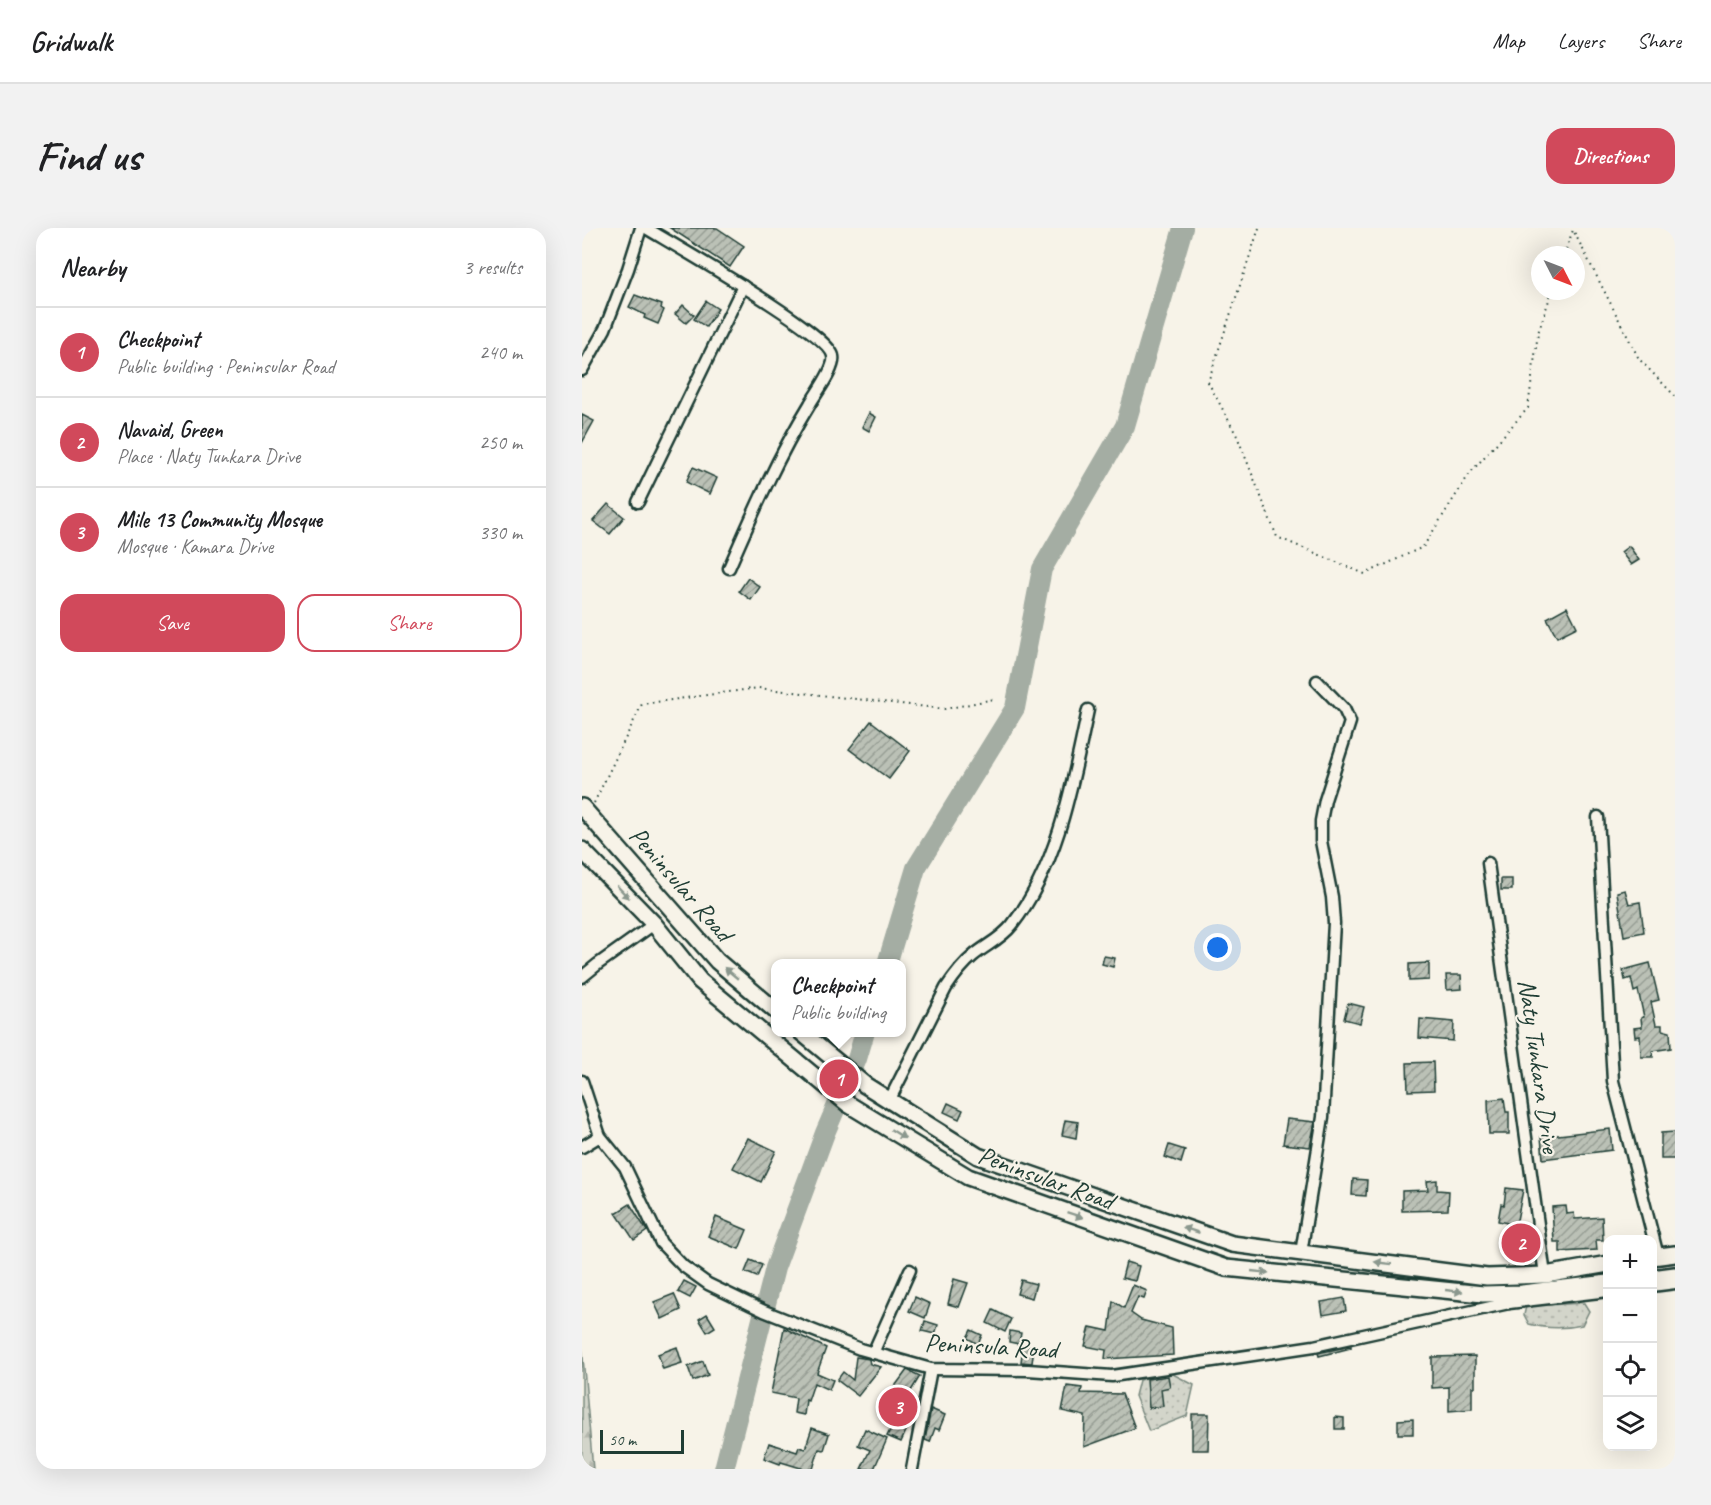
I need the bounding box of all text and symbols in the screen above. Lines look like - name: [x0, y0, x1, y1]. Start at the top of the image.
- text: Gridwalk: [30, 24, 112, 59]
- text: Map: [1492, 28, 1525, 54]
- text: Layers: [1558, 28, 1604, 54]
- text: Share: [1637, 28, 1681, 54]
- button: Directions: [1546, 128, 1675, 184]
- text: Find us: [36, 130, 141, 183]
- north arrow: [1531, 246, 1585, 300]
- text: Nearby: [60, 251, 125, 284]
- text: 3 results: [463, 255, 522, 280]
- text: Checkpoint: [117, 326, 199, 354]
- text: 1: [75, 340, 84, 365]
- text: 240 m: [479, 340, 522, 365]
- text: Public building · Peninsular Road: [117, 354, 335, 379]
- text: Navaid, Green: [117, 416, 223, 444]
- text: 2: [75, 430, 84, 455]
- text: 250 m: [479, 430, 522, 455]
- text: Place · Naty Tunkara Drive: [117, 444, 300, 469]
- text: Mile 13 Community Mosque: [117, 506, 322, 534]
- text: 3: [75, 520, 84, 545]
- text: 330 m: [479, 520, 522, 545]
- text: Mosque · Kamara Drive: [117, 534, 273, 559]
- button: Save: [60, 594, 285, 652]
- button: Share: [297, 594, 522, 652]
- street label: Peninsular Road: [622, 820, 742, 951]
- one-way arrow: [615, 885, 629, 899]
- your location: [1203, 933, 1232, 962]
- popup: [771, 959, 906, 1037]
- one-way arrow: [723, 967, 739, 980]
- text: Checkpoint: [791, 972, 873, 1000]
- street label: Naty Tunkara Drive: [1510, 977, 1568, 1157]
- text: Public building: [791, 1000, 886, 1025]
- pin: 1: [820, 1056, 858, 1102]
- one-way arrow: [890, 1129, 906, 1140]
- street label: Peninsular Road: [974, 1138, 1122, 1219]
- one-way arrow: [1066, 1210, 1084, 1220]
- pin: 2: [1502, 1220, 1540, 1266]
- one-way arrow: [1182, 1224, 1200, 1234]
- map controls: [1603, 1235, 1657, 1451]
- button: +: [1603, 1235, 1657, 1289]
- one-way arrow: [1373, 1259, 1392, 1268]
- one-way arrow: [1251, 1267, 1270, 1276]
- one-way arrow: [1445, 1286, 1464, 1296]
- button: −: [1603, 1289, 1657, 1343]
- street label: Peninsula Road: [924, 1326, 1062, 1366]
- button: locate: [1603, 1343, 1657, 1397]
- pin: 3: [878, 1384, 918, 1430]
- button: layers: [1603, 1397, 1657, 1451]
- scale bar: [600, 1427, 684, 1454]
- text: 50 m: [609, 1430, 636, 1450]

